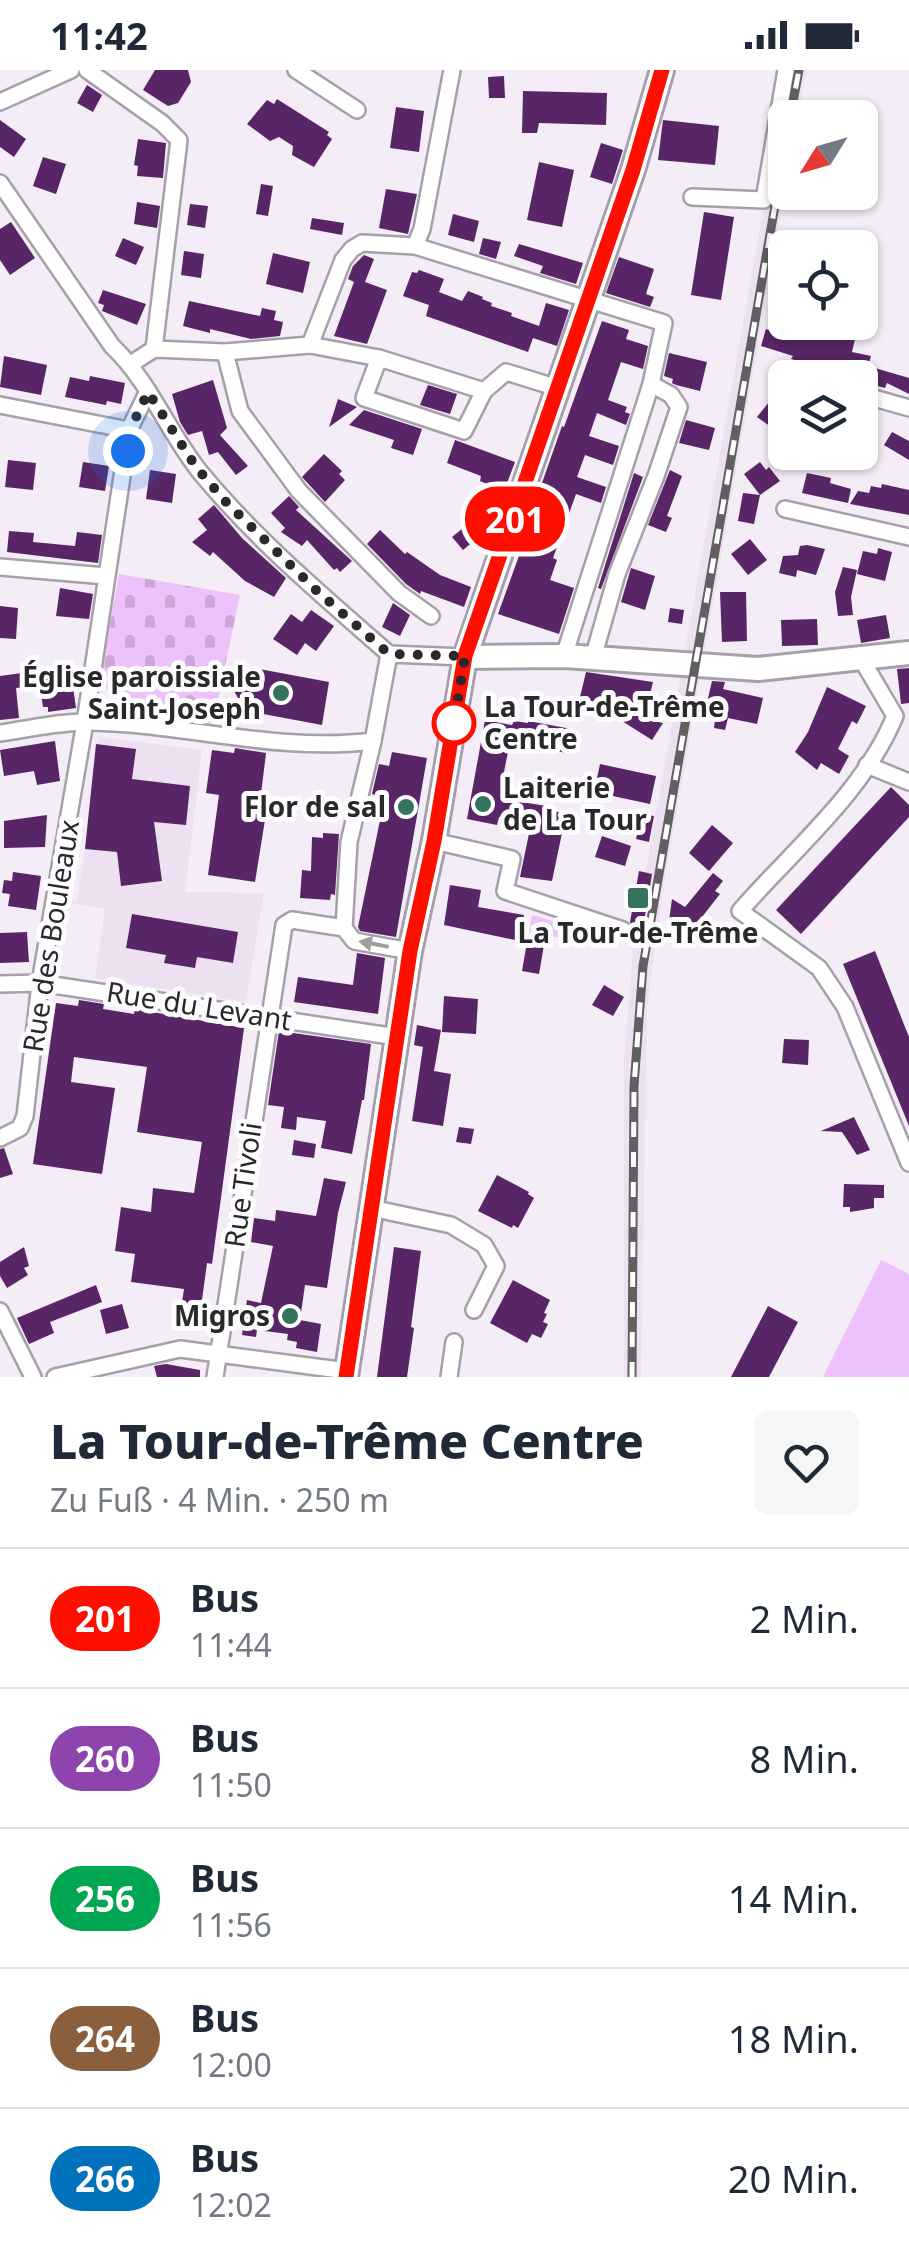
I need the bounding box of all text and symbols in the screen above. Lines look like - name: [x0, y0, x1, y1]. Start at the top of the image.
- text: 11:42: [50, 9, 148, 61]
- north arrow: [768, 100, 878, 210]
- map controls: [768, 100, 878, 470]
- button: locate: [768, 230, 878, 340]
- button: layers: [768, 360, 878, 470]
- your location: [103, 426, 153, 476]
- line badge: 201: [458, 486, 572, 552]
- text: 201: [485, 496, 545, 543]
- place label: Église paroissiale Saint-Joseph: [22, 657, 261, 727]
- marker: Église paroissiale Saint-Joseph: [270, 682, 292, 704]
- place label: La Tour-de-Trême Centre: [484, 687, 725, 757]
- marker: La Tour-de-Trême Centre: [433, 702, 475, 744]
- place label: Laiterie de La Tour: [503, 768, 647, 838]
- place label: Flor de sal: [244, 787, 386, 825]
- marker: Laiterie de La Tour: [472, 793, 494, 815]
- marker: Flor de sal: [395, 796, 417, 818]
- street label: Rue des Bouleaux: [13, 817, 87, 1055]
- marker: La Tour-de-Trême: [625, 885, 651, 911]
- place label: La Tour-de-Trême: [518, 913, 758, 951]
- one-way arrow: [358, 936, 389, 951]
- street label: Rue du Levant: [104, 972, 294, 1038]
- street label: Rue Tivoli: [214, 1120, 270, 1250]
- place label: Migros: [174, 1296, 270, 1334]
- marker: Migros: [279, 1305, 301, 1327]
- text: La Tour-de-Trême Centre: [50, 1408, 644, 1473]
- button: heart: [754, 1410, 859, 1515]
- text: Zu Fuß · 4 Min. · 250 m: [50, 1478, 389, 1521]
- text: Bus: [190, 1571, 259, 1623]
- text: 2 Min.: [749, 1592, 859, 1644]
- text: 201: [75, 1595, 135, 1642]
- text: 11:44: [190, 1623, 272, 1666]
- text: Bus: [190, 1711, 259, 1763]
- text: 8 Min.: [749, 1732, 859, 1784]
- text: 260: [75, 1735, 135, 1782]
- text: 11:50: [190, 1763, 272, 1806]
- text: Bus: [190, 1851, 259, 1903]
- text: 14 Min.: [728, 1872, 859, 1924]
- text: 256: [75, 1875, 135, 1922]
- text: 11:56: [190, 1903, 272, 1946]
- text: Bus: [190, 1991, 259, 2043]
- text: 18 Min.: [728, 2012, 859, 2064]
- text: 264: [75, 2015, 135, 2062]
- text: 12:00: [190, 2043, 272, 2086]
- text: Bus: [190, 2131, 259, 2183]
- text: 20 Min.: [728, 2152, 859, 2204]
- text: 266: [75, 2155, 135, 2202]
- text: 12:02: [190, 2183, 272, 2226]

